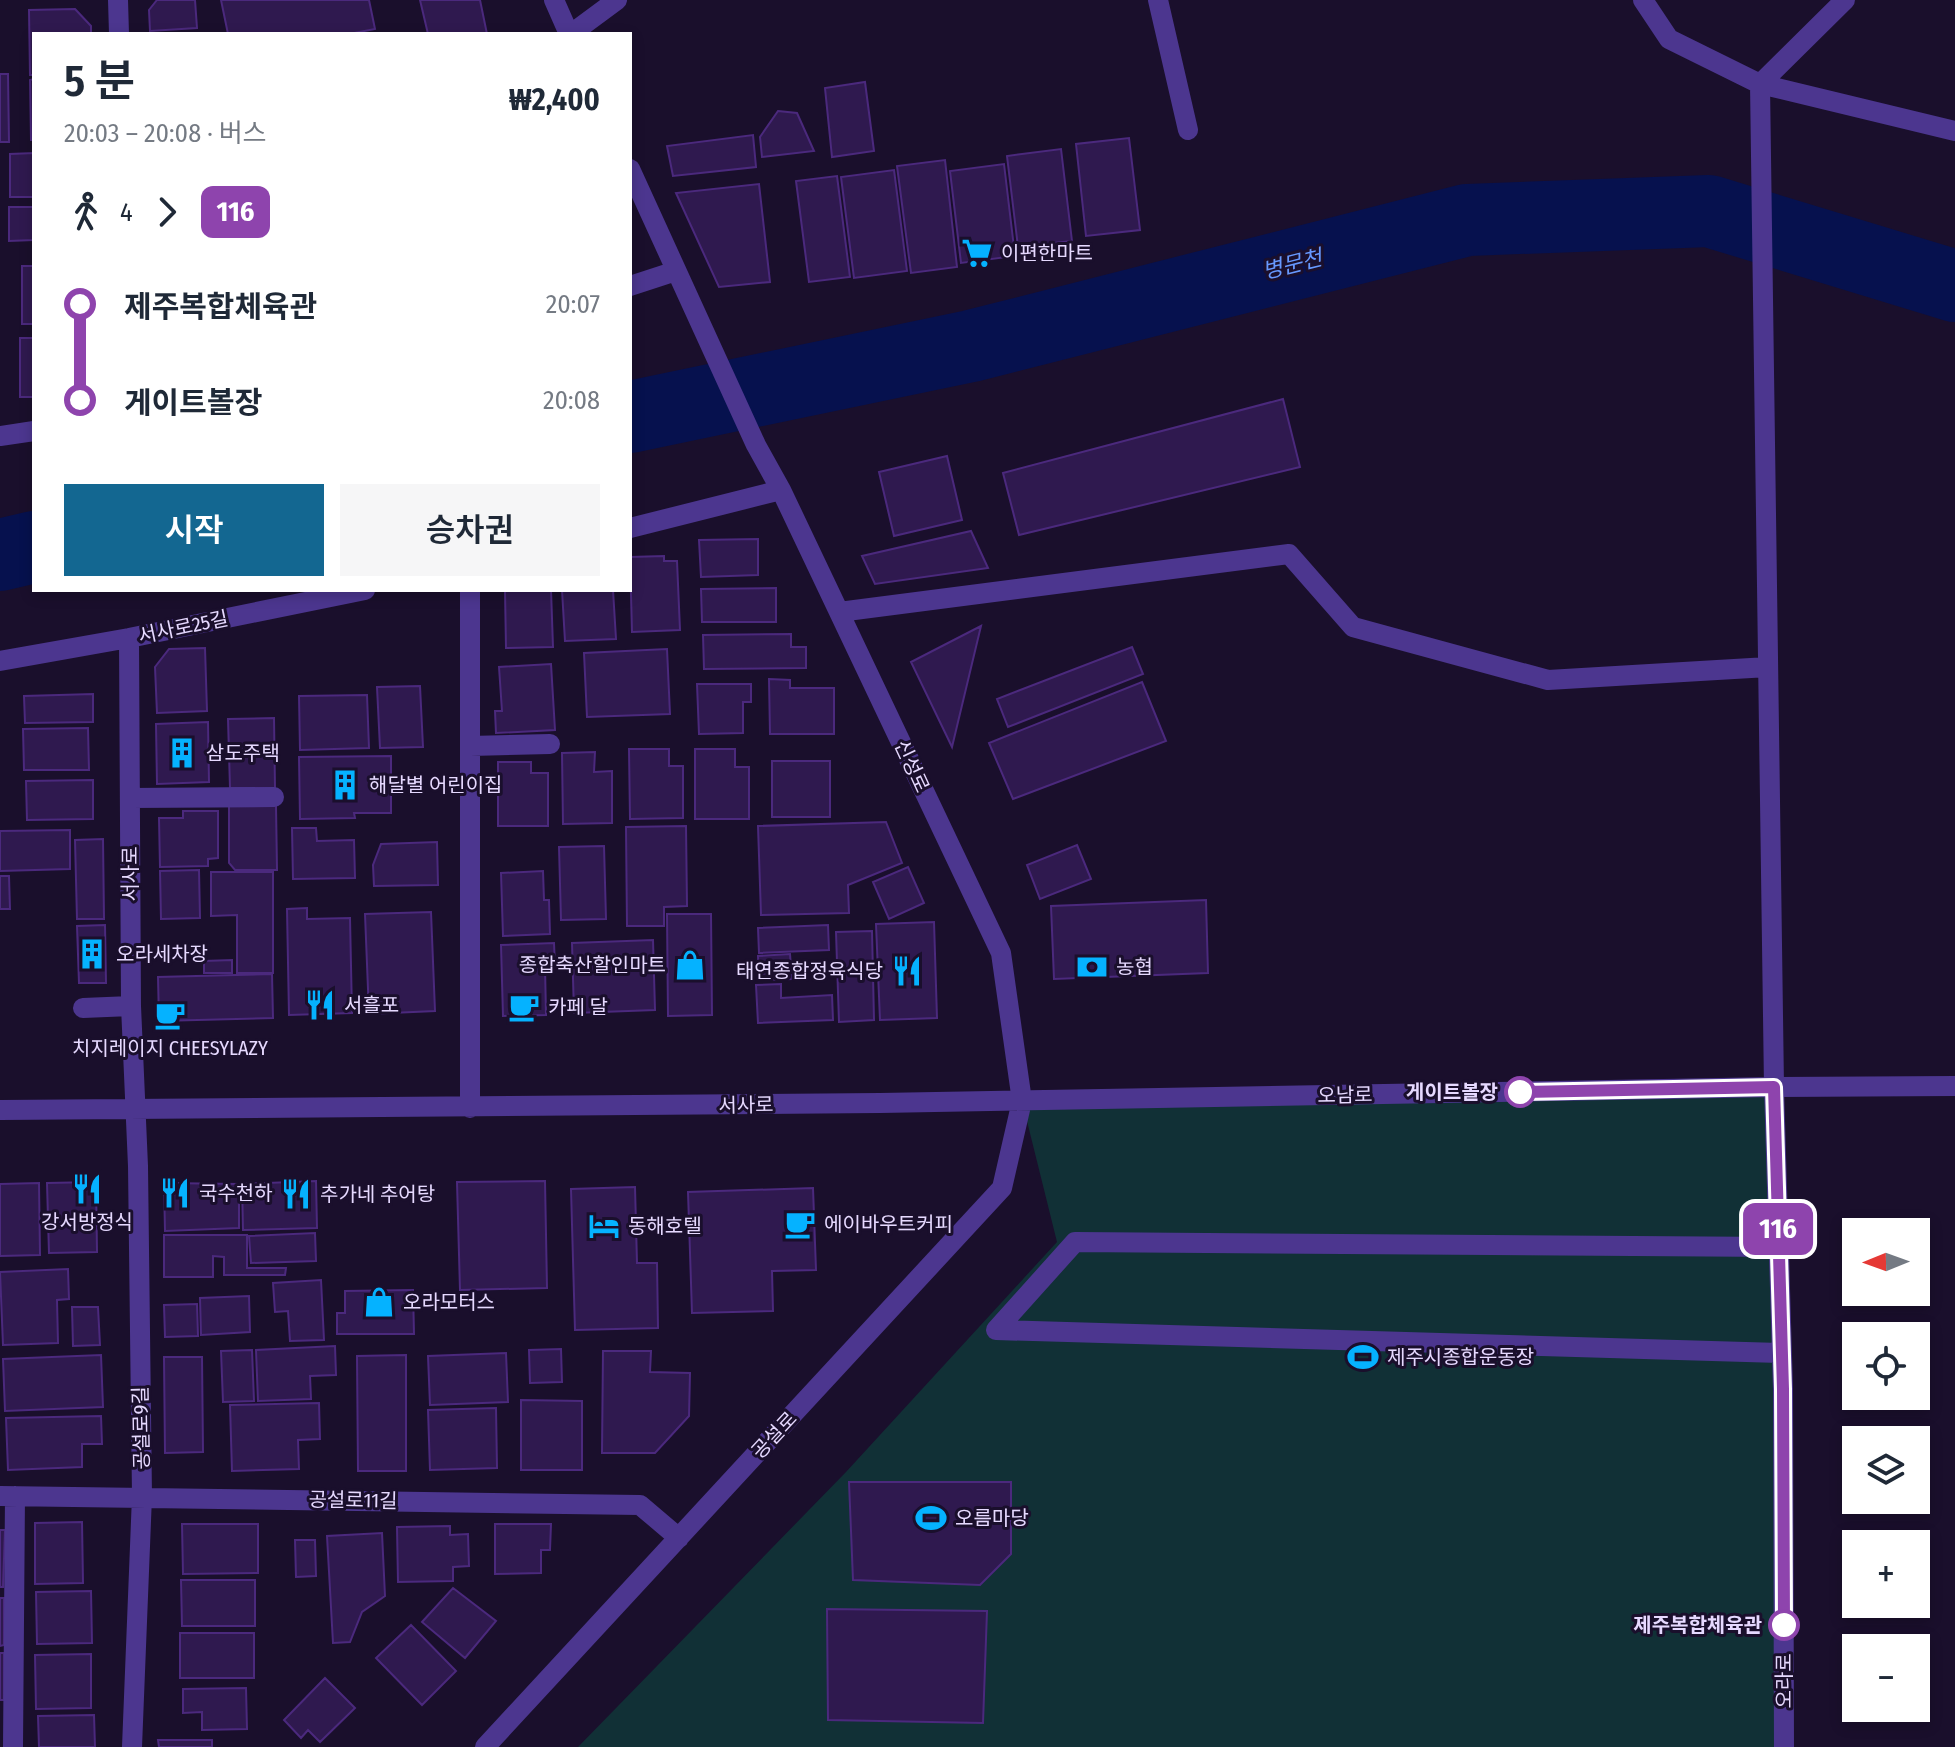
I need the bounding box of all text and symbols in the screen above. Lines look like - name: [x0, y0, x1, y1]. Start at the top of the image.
- text: 5 분: [64, 55, 135, 108]
- text: ₩2,400: [509, 82, 600, 118]
- text: 20:03 – 20:08 · 버스: [64, 118, 267, 149]
- icon: walk: [64, 190, 108, 234]
- icon: forward: [145, 190, 189, 234]
- text: 116: [217, 195, 254, 228]
- text: 4: [120, 197, 133, 228]
- supermarket icon: 이편한마트: [960, 236, 994, 270]
- place label: 이편한마트: [1001, 241, 1093, 265]
- water label: 병문천: [1259, 243, 1328, 285]
- text: 제주복합체육관: [124, 289, 317, 325]
- text: 20:07: [546, 289, 600, 320]
- text: 게이트볼장: [124, 385, 262, 421]
- text: 20:08: [543, 385, 600, 416]
- button: 시작: [64, 484, 324, 576]
- button: 승차권: [340, 484, 600, 576]
- street label: 서사로25길: [136, 606, 230, 648]
- building icon: 삼도주택: [165, 736, 199, 770]
- street label: 신성로: [889, 736, 935, 796]
- place label: 삼도주택: [206, 741, 280, 765]
- building icon: 해달별 어린이집: [328, 768, 362, 802]
- place label: 해달별 어린이집: [369, 773, 503, 797]
- street label: 서사로: [118, 846, 142, 902]
- building icon: 오라세차장: [75, 937, 109, 971]
- place label: 오라세차장: [116, 942, 208, 966]
- shop icon: 종합축산할인마트: [673, 948, 707, 982]
- bank icon: 농협: [1075, 950, 1109, 984]
- place label: 종합축산할인마트: [519, 953, 666, 977]
- restaurant icon: 태연종합정육식당: [890, 954, 924, 988]
- place label: 농협: [1116, 955, 1153, 979]
- place label: 태연종합정육식당: [736, 959, 883, 983]
- restaurant icon: 서흘포: [303, 988, 337, 1022]
- cafe icon: 카페 달: [507, 990, 541, 1024]
- place label: 서흘포: [344, 993, 399, 1017]
- place label: 카페 달: [548, 995, 608, 1019]
- cafe icon: 치지레이지 CHEESYLAZY: [153, 998, 187, 1032]
- place label: 치지레이지 CHEESYLAZY: [72, 1036, 268, 1060]
- marker: 게이트볼장: [1505, 1077, 1535, 1107]
- place label: 게이트볼장: [1406, 1080, 1498, 1104]
- street label: 오남로: [1317, 1083, 1373, 1107]
- street label: 서사로: [718, 1093, 774, 1117]
- restaurant icon: 강서방정식: [70, 1172, 104, 1206]
- restaurant icon: 국수천하: [158, 1176, 192, 1210]
- restaurant icon: 추가네 추어탕: [279, 1177, 313, 1211]
- place label: 국수천하: [199, 1181, 273, 1205]
- place label: 추가네 추어탕: [320, 1182, 435, 1206]
- line badge: 116: [1732, 1203, 1824, 1255]
- cafe icon: 에이바우트커피: [783, 1207, 817, 1241]
- hotel icon: 동해호텔: [587, 1209, 621, 1243]
- place label: 강서방정식: [41, 1210, 133, 1234]
- place label: 에이바우트커피: [824, 1212, 953, 1236]
- text: 116: [1759, 1212, 1797, 1245]
- place label: 동해호텔: [628, 1214, 702, 1238]
- north arrow: [1842, 1218, 1930, 1306]
- map controls: [1842, 1218, 1930, 1722]
- shop icon: 오라모터스: [362, 1285, 396, 1319]
- place label: 오라모터스: [403, 1290, 495, 1314]
- button: locate: [1842, 1322, 1930, 1410]
- sports icon: 제주시종합운동장: [1346, 1340, 1380, 1374]
- place label: 제주시종합운동장: [1387, 1345, 1534, 1369]
- street label: 공설로9길: [128, 1386, 154, 1470]
- street label: 공설로: [746, 1407, 802, 1463]
- button: layers: [1842, 1426, 1930, 1514]
- street label: 공설로11길: [308, 1487, 398, 1513]
- sports icon: 오름마당: [914, 1501, 948, 1535]
- place label: 오름마당: [955, 1506, 1029, 1530]
- button: +: [1842, 1530, 1930, 1618]
- marker: 제주복합체육관: [1769, 1610, 1799, 1640]
- place label: 제주복합체육관: [1633, 1613, 1763, 1637]
- button: −: [1842, 1634, 1930, 1722]
- street label: 오라로: [1772, 1653, 1796, 1709]

